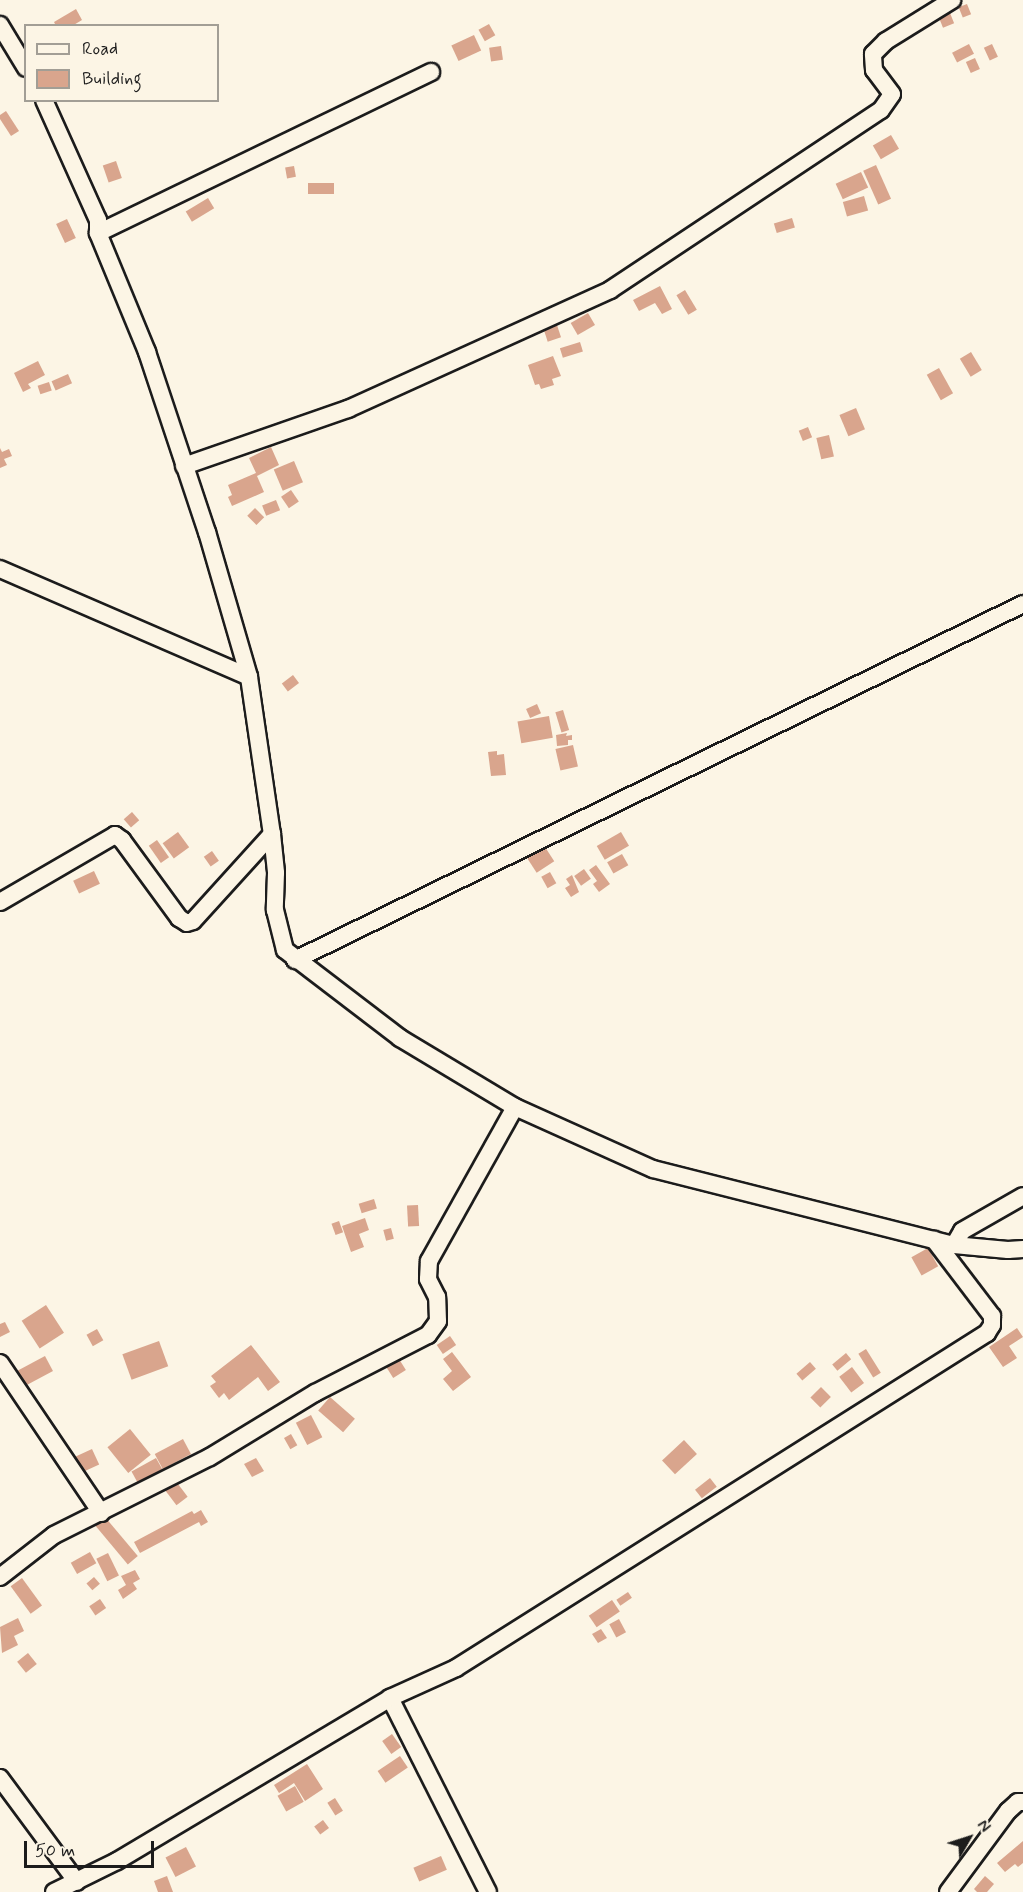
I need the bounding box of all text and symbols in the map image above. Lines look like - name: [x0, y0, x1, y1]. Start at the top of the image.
- legend: [24, 24, 219, 102]
- text: Road: [82, 37, 118, 61]
- text: Building: [82, 67, 142, 91]
- north arrow: [939, 1808, 999, 1868]
- text: N: [972, 1816, 995, 1837]
- scale bar: [27, 1829, 158, 1867]
- text: 50 m: [35, 1839, 75, 1863]

